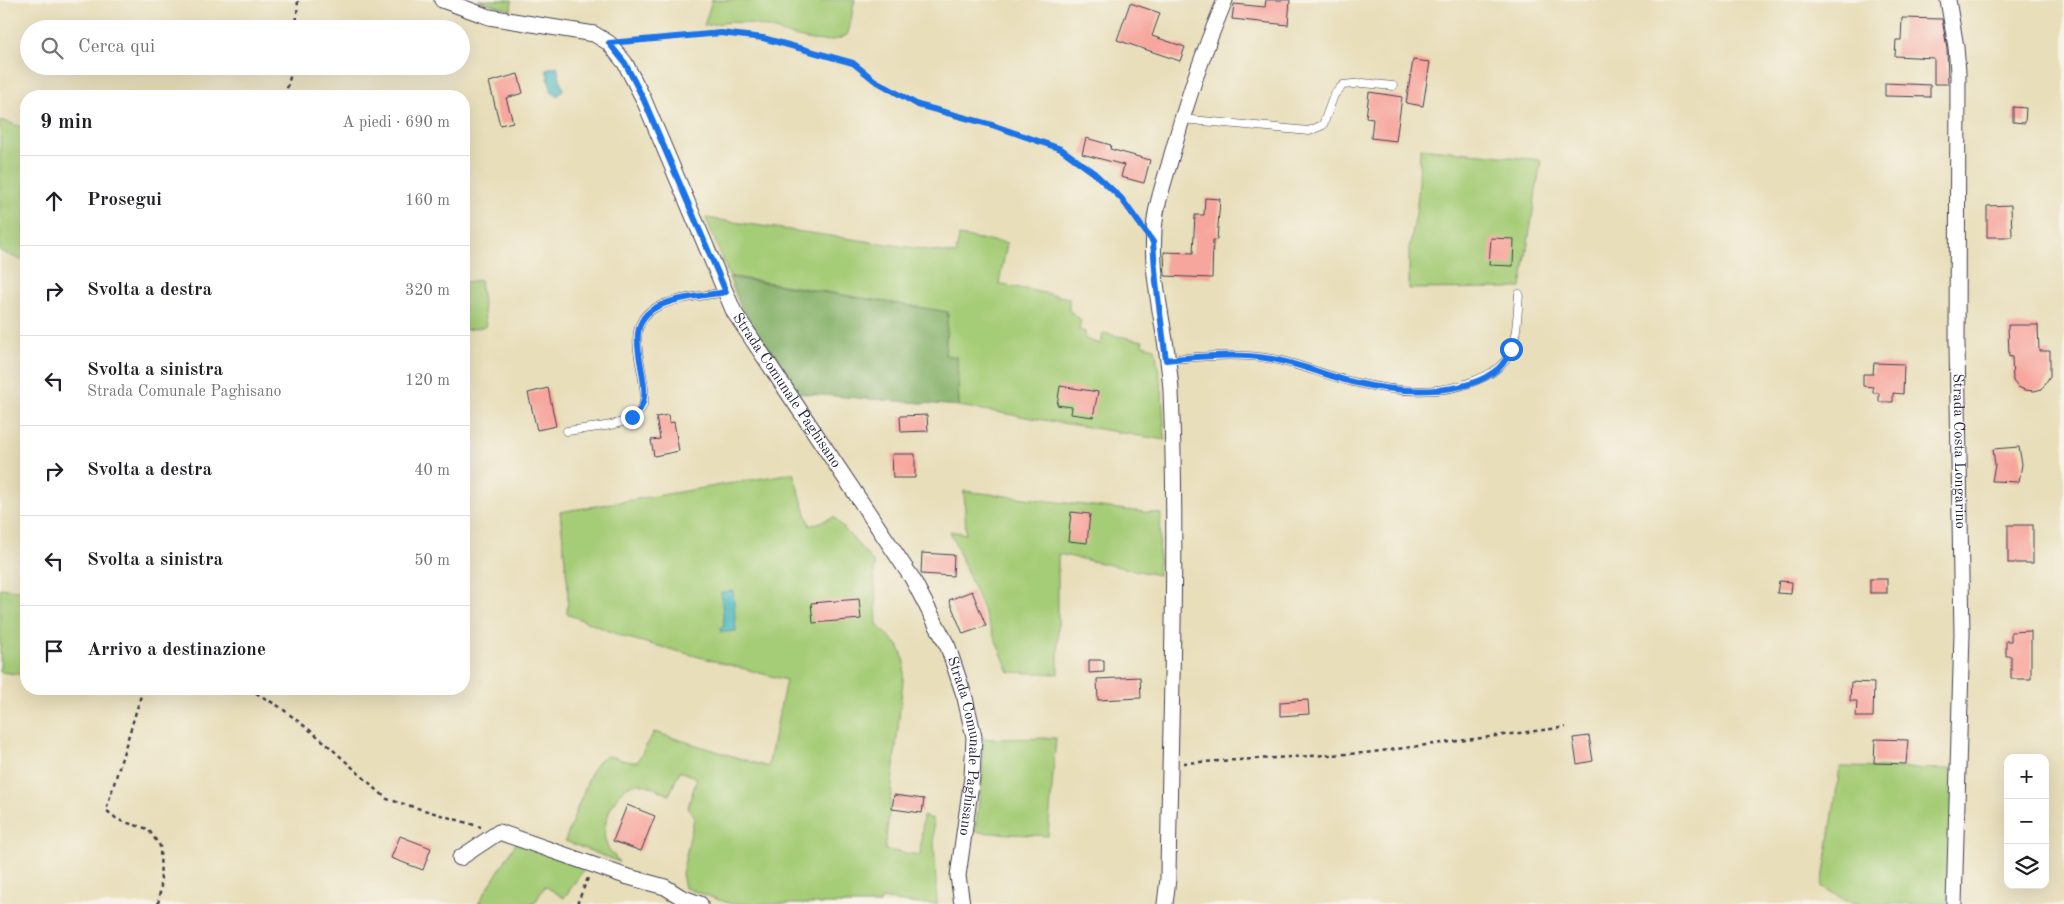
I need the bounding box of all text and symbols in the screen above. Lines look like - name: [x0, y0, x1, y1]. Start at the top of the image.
- search box: [20, 20, 470, 75]
- icon: search: [38, 34, 66, 62]
- text: Cerca qui: [78, 38, 155, 57]
- text: 9 min: [40, 112, 93, 133]
- text: A piedi · 690 m: [342, 115, 450, 131]
- icon: ahead: [40, 187, 68, 215]
- text: Prosegui: [87, 191, 162, 210]
- text: 160 m: [405, 193, 450, 209]
- icon: right: [40, 277, 68, 305]
- text: Svolta a destra: [87, 281, 212, 300]
- text: 320 m: [405, 283, 450, 299]
- street label: Strada Comunale Paghisano: [730, 311, 844, 471]
- route start: [1500, 338, 1523, 361]
- text: Svolta a sinistra: [87, 361, 223, 380]
- icon: left: [40, 367, 68, 395]
- text: 120 m: [405, 373, 450, 389]
- street label: Strada Costa Longarino: [1950, 373, 1968, 529]
- text: Strada Comunale Paghisano: [87, 384, 282, 400]
- route end: [621, 406, 644, 429]
- icon: right: [40, 457, 68, 485]
- text: Svolta a destra: [87, 461, 212, 480]
- text: 40 m: [414, 463, 450, 479]
- icon: left: [40, 547, 68, 575]
- text: Svolta a sinistra: [87, 551, 223, 570]
- text: 50 m: [414, 553, 450, 569]
- icon: arrive: [40, 637, 68, 665]
- text: Arrivo a destinazione: [87, 641, 266, 660]
- street label: Strada Comunale Paghisano: [944, 655, 982, 837]
- map controls: [2004, 754, 2049, 889]
- button: +: [2004, 754, 2049, 799]
- button: −: [2004, 799, 2049, 844]
- button: layers: [2004, 844, 2049, 889]

